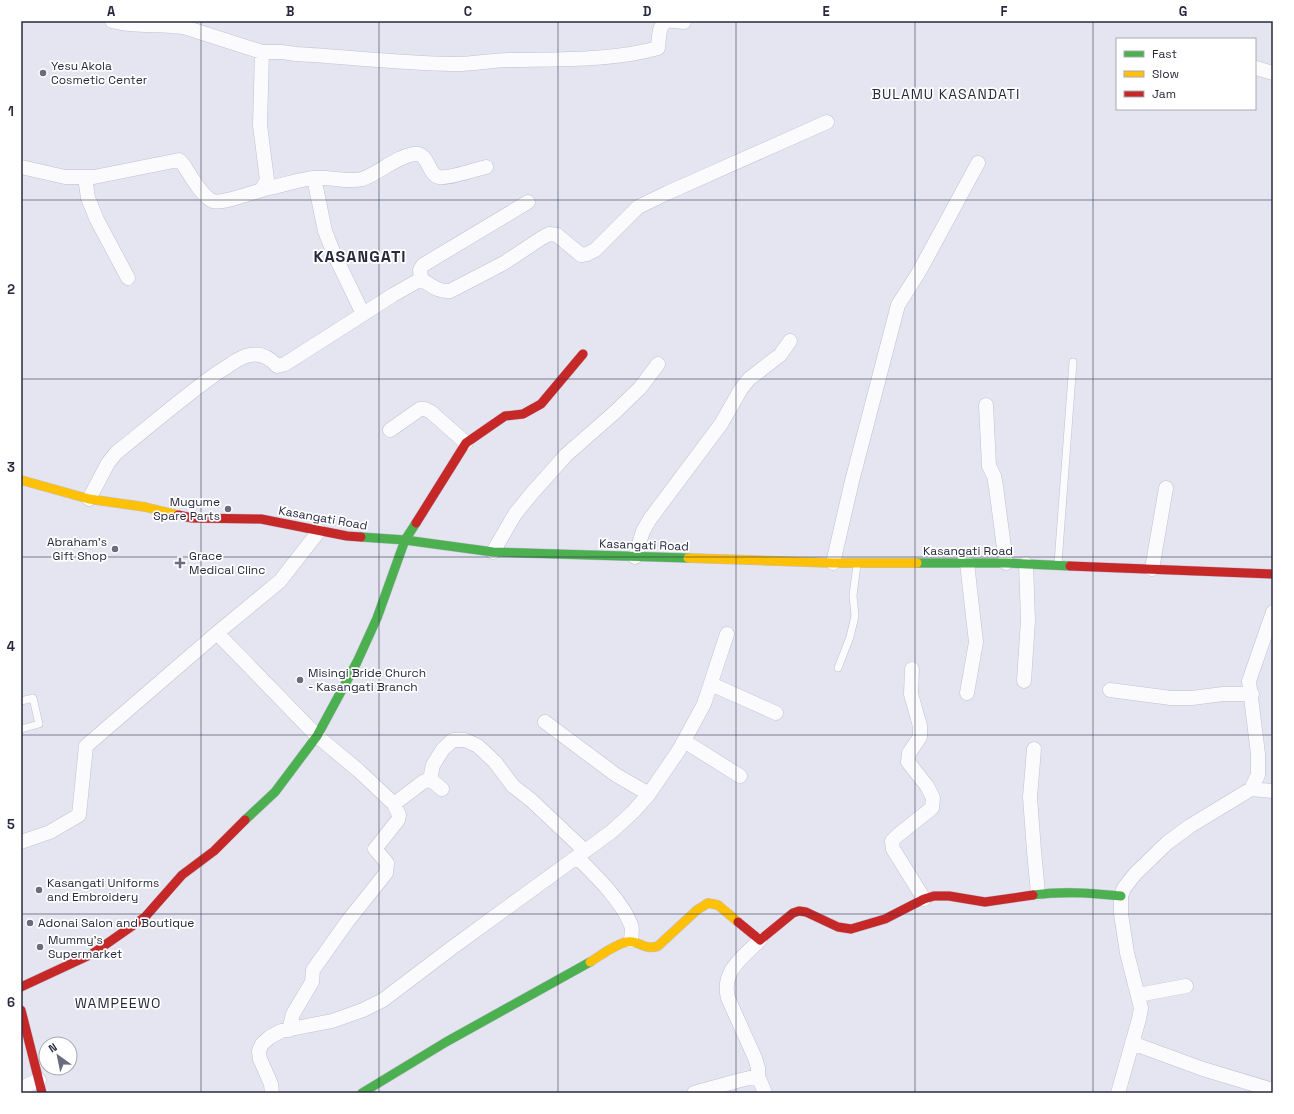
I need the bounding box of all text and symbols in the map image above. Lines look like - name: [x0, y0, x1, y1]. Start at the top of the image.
- text: A: [107, 3, 116, 20]
- text: B: [286, 3, 295, 20]
- text: C: [464, 3, 472, 20]
- text: D: [643, 3, 652, 20]
- text: E: [822, 3, 830, 20]
- text: F: [1001, 3, 1008, 20]
- text: G: [1179, 3, 1187, 20]
- legend: [1116, 38, 1256, 110]
- text: Fast: [1152, 46, 1177, 62]
- place label: Yesu Akola Cosmetic Center: [51, 58, 148, 88]
- text: Slow: [1152, 66, 1179, 82]
- marker: Yesu Akola Cosmetic Center: [38, 68, 48, 78]
- district label: BULAMU KASANDATI: [872, 85, 1020, 103]
- text: Jam: [1152, 86, 1176, 102]
- text: 1: [8, 103, 14, 120]
- district label: KASANGATI: [313, 246, 407, 267]
- text: 2: [7, 281, 15, 298]
- text: 3: [7, 459, 15, 476]
- place label: Mugume Spare Parts: [153, 494, 220, 524]
- street label: Kasangati Road: [277, 502, 369, 534]
- marker: Mugume Spare Parts: [223, 504, 233, 514]
- place label: Abraham's Gift Shop: [47, 534, 107, 564]
- street label: Kasangati Road: [599, 535, 689, 555]
- street label: Kasangati Road: [923, 543, 1013, 559]
- marker: Abraham's Gift Shop: [110, 544, 120, 554]
- place label: Grace Medical Clinc: [189, 548, 265, 578]
- marker: Grace Medical Clinc: [174, 557, 186, 569]
- text: 4: [7, 638, 15, 655]
- place label: Misingi Bride Church - Kasangati Branch: [308, 665, 426, 695]
- marker: Misingi Bride Church - Kasangati Branch: [295, 675, 305, 685]
- text: 5: [7, 816, 15, 833]
- place label: Kasangati Uniforms and Embroidery: [47, 875, 159, 905]
- marker: Kasangati Uniforms and Embroidery: [34, 885, 44, 895]
- place label: Adonai Salon and Boutique: [38, 915, 194, 931]
- marker: Adonai Salon and Boutique: [25, 918, 35, 928]
- place label: Mummy's Supermarket: [48, 932, 122, 962]
- marker: Mummy's Supermarket: [35, 942, 45, 952]
- text: 6: [7, 994, 15, 1011]
- district label: WAMPEEWO: [75, 994, 161, 1012]
- north arrow: [38, 1036, 78, 1076]
- text: N: [46, 1040, 59, 1055]

